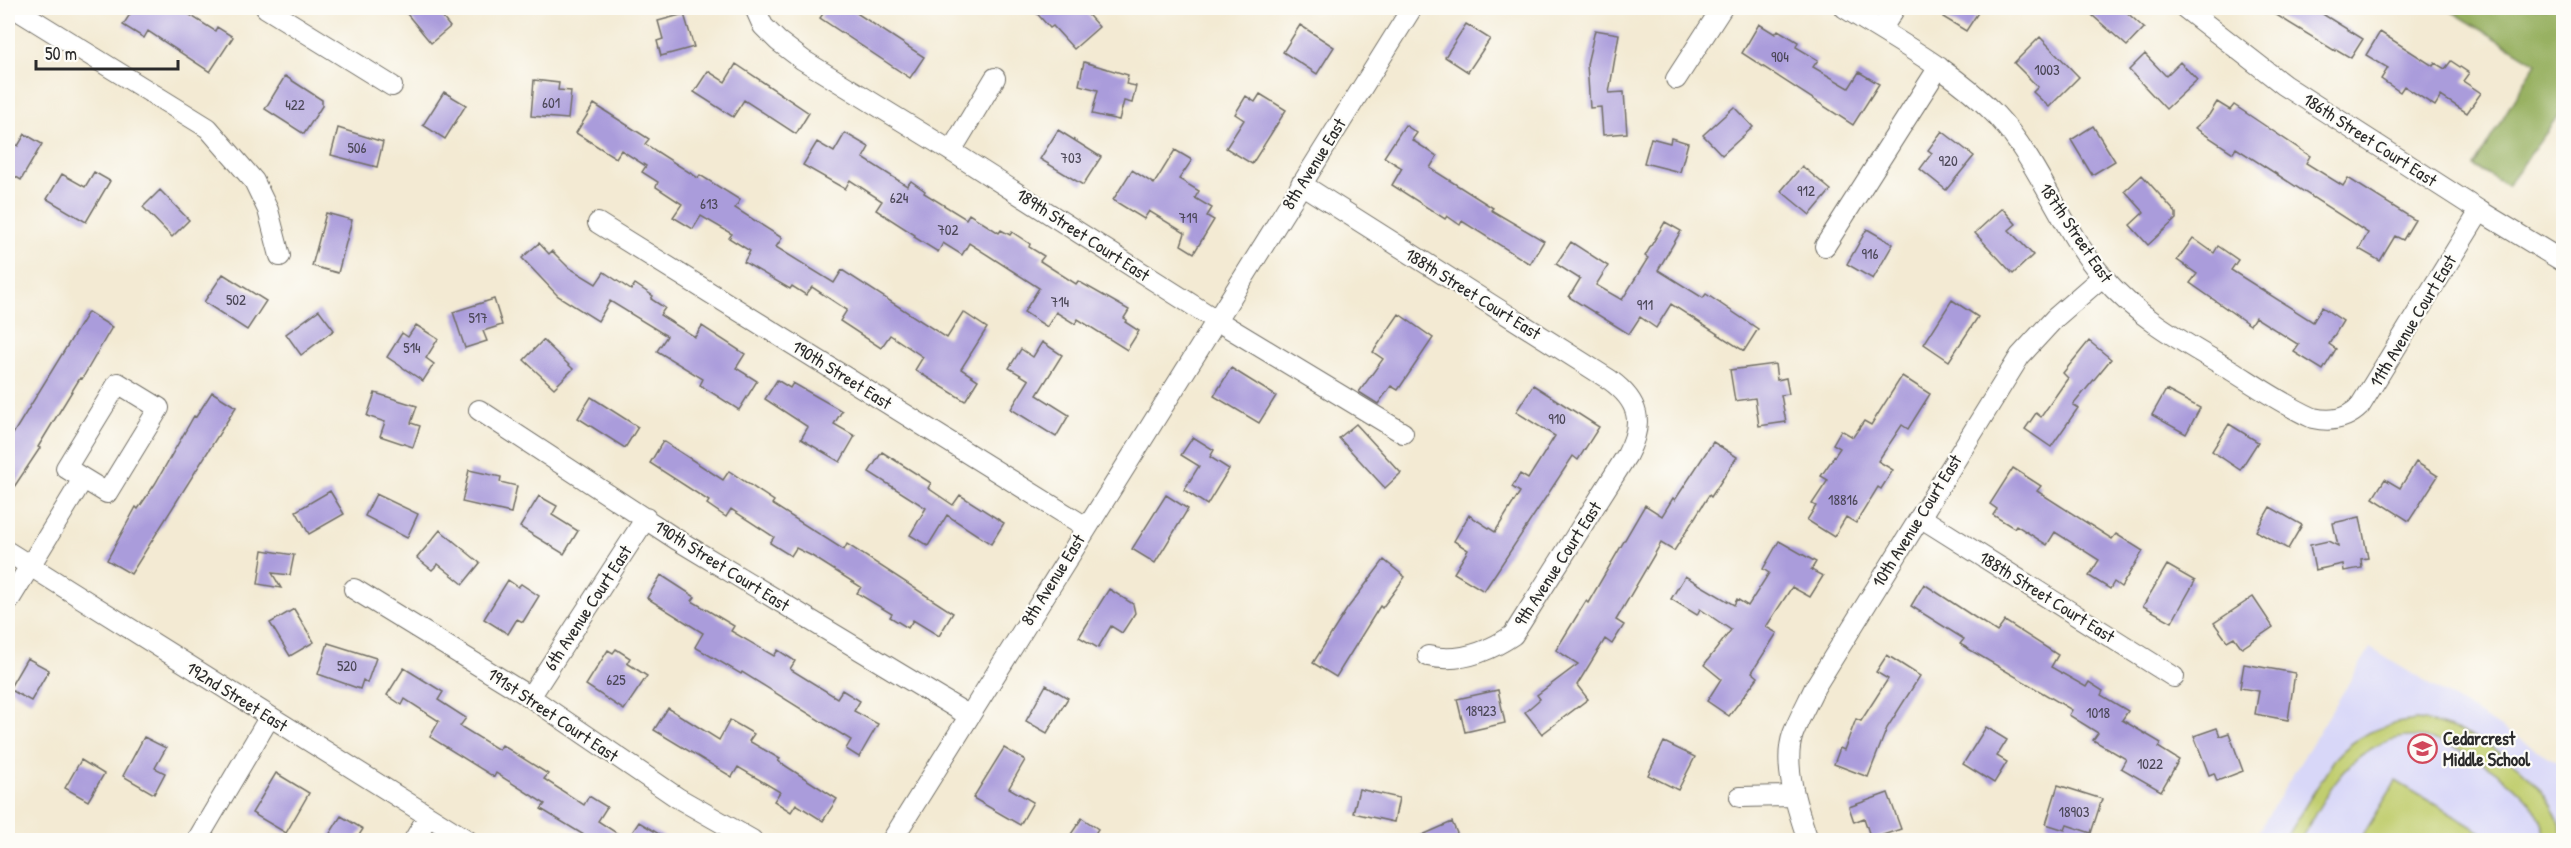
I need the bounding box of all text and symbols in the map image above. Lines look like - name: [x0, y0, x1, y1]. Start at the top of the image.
- scale bar: [36, 33, 178, 71]
- text: 50 m: [45, 41, 77, 66]
- house number: 904: [1771, 46, 1789, 67]
- house number: 1003: [2034, 59, 2060, 80]
- street label: 186th Street Court East: [2298, 87, 2443, 193]
- house number: 601: [542, 92, 560, 113]
- house number: 422: [285, 94, 305, 115]
- street label: 8th Avenue East: [1276, 112, 1352, 214]
- house number: 506: [347, 137, 367, 158]
- house number: 703: [1061, 147, 1082, 168]
- house number: 920: [1938, 150, 1958, 171]
- street label: 187th Street East: [2034, 178, 2119, 288]
- house number: 912: [1797, 180, 1815, 201]
- street label: 189th Street Court East: [1012, 182, 1156, 288]
- house number: 624: [890, 187, 909, 208]
- house number: 613: [700, 193, 718, 214]
- house number: 719: [1179, 207, 1198, 228]
- house number: 702: [937, 219, 959, 240]
- street label: 188th Street Court East: [1401, 242, 1547, 346]
- house number: 916: [1862, 243, 1878, 264]
- street label: 11th Avenue Court East: [2363, 249, 2462, 392]
- house number: 502: [226, 289, 246, 310]
- house number: 714: [1051, 291, 1070, 312]
- house number: 911: [1637, 294, 1653, 315]
- house number: 517: [468, 307, 488, 328]
- street label: 190th Street East: [788, 334, 898, 416]
- house number: 514: [403, 337, 421, 358]
- house number: 910: [1548, 408, 1566, 429]
- street label: 10th Avenue Court East: [1866, 449, 1968, 592]
- house number: 18816: [1828, 489, 1858, 510]
- street label: 9th Avenue Court East: [1508, 496, 1608, 631]
- street label: 190th Street Court East: [650, 514, 795, 618]
- street label: 8th Avenue East: [1015, 528, 1091, 630]
- street label: 6th Avenue Court East: [538, 540, 638, 675]
- street label: 188th Street Court East: [1975, 545, 2121, 649]
- street label: 192nd Street East: [182, 655, 293, 738]
- house number: 520: [337, 655, 357, 676]
- street label: 191st Street Court East: [483, 662, 624, 768]
- house number: 625: [606, 669, 626, 690]
- house number: 18923: [1465, 700, 1497, 721]
- house number: 1018: [2086, 702, 2110, 723]
- place label: Cedarcrest Middle School: [2443, 726, 2531, 772]
- school or university icon: Cedarcrest Middle School: [2406, 733, 2438, 765]
- house number: 1022: [2137, 753, 2163, 774]
- house number: 18903: [2059, 801, 2090, 822]

